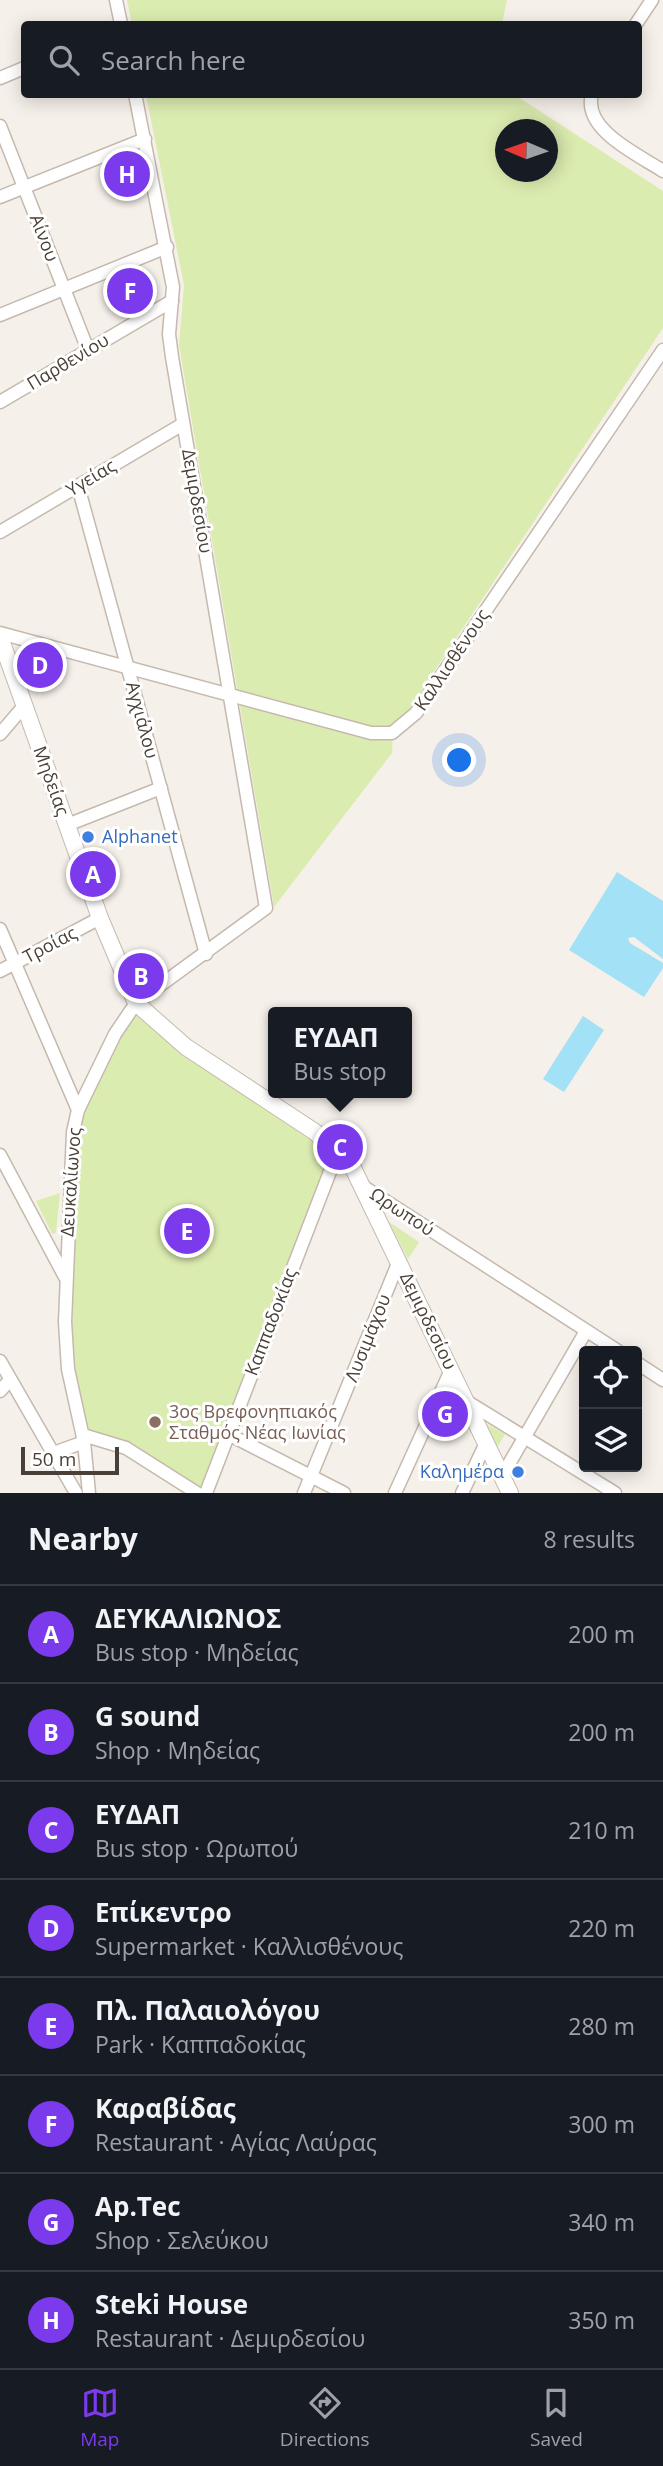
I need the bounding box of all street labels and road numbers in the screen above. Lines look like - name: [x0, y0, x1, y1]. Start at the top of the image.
- street label: Αίνου: [25, 210, 65, 265]
- street label: Παρθενίου: [22, 327, 113, 395]
- street label: Δεμιρδεσίου: [177, 447, 219, 555]
- street label: Υγείας: [61, 453, 120, 501]
- street label: Καλλισθένους: [408, 604, 494, 715]
- street label: Αγχιάλου: [121, 679, 165, 761]
- street label: Μηδείας: [28, 743, 76, 819]
- street label: Τροίας: [19, 920, 81, 968]
- street label: Δευκαλίωνος: [54, 1126, 86, 1237]
- street label: Ωρωπού: [366, 1181, 439, 1241]
- street label: Καππαδοκίας: [239, 1264, 302, 1379]
- street label: Δεμιρδεσίου: [395, 1268, 463, 1373]
- street label: Λυσιμάχου: [339, 1290, 396, 1385]

